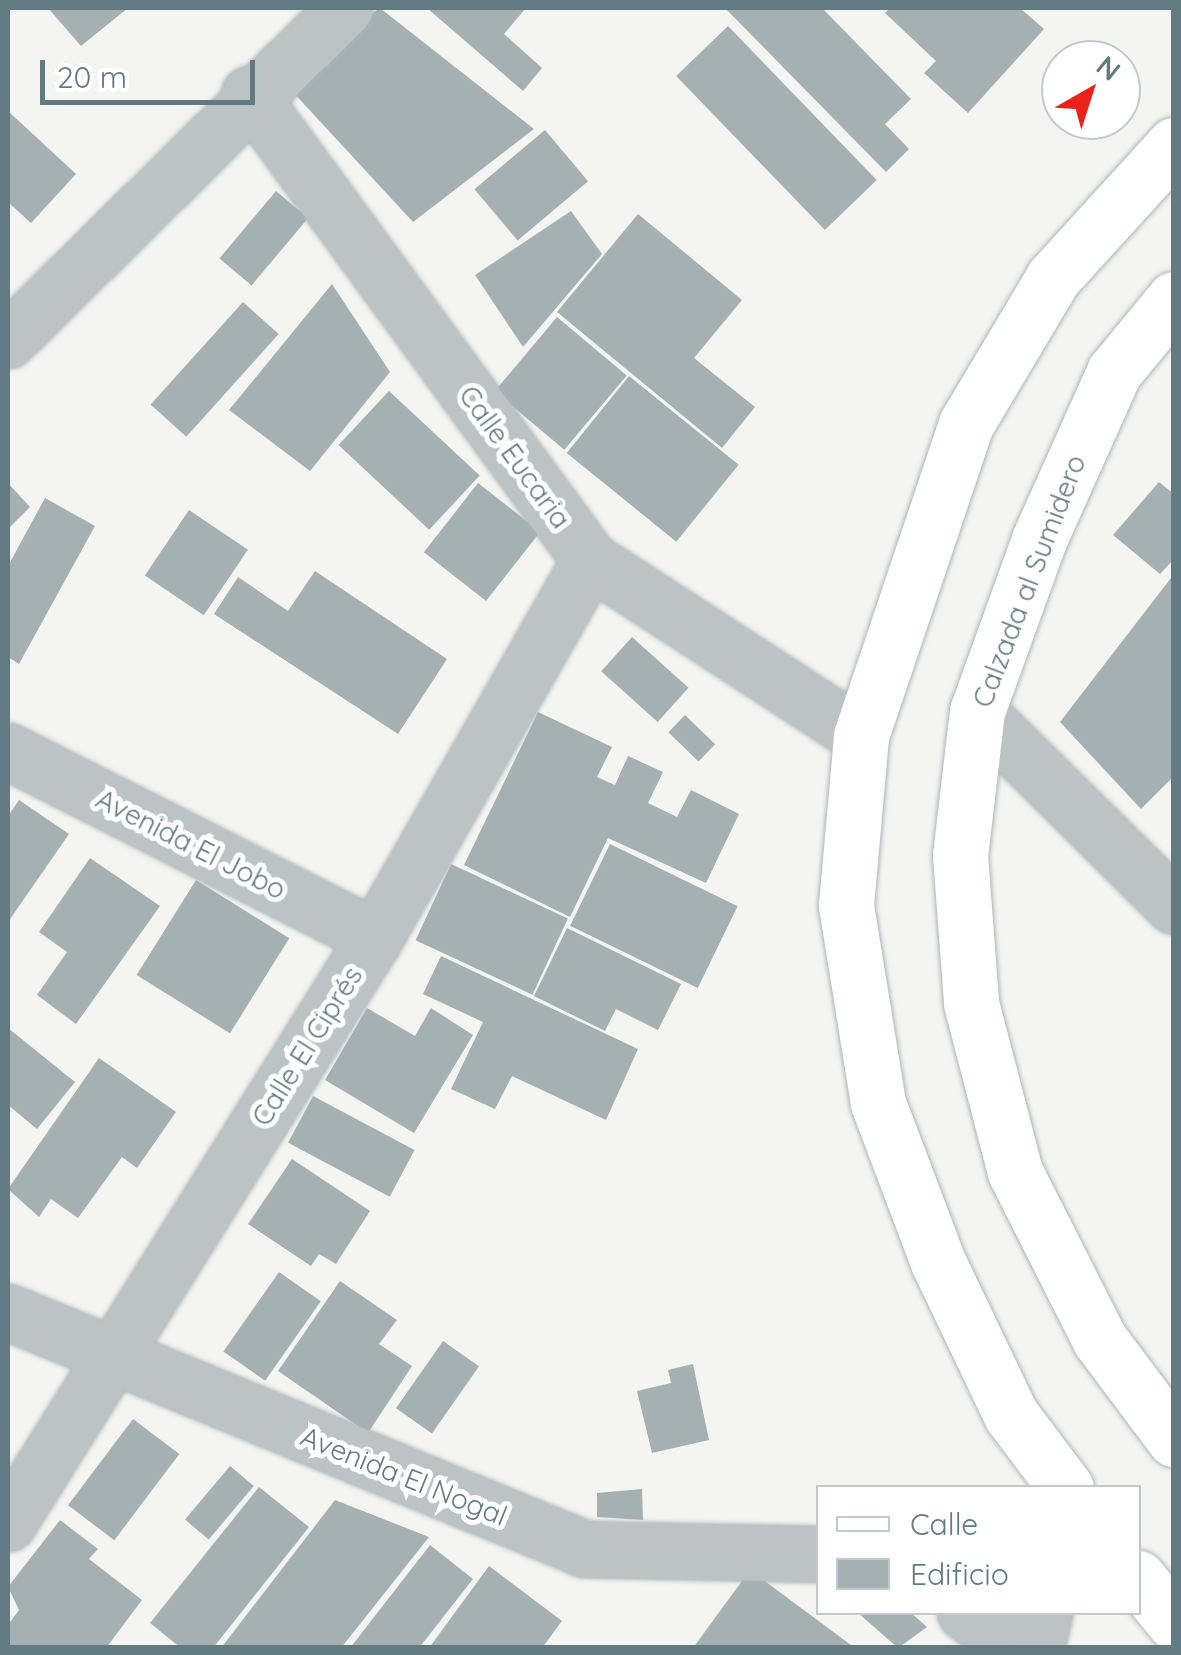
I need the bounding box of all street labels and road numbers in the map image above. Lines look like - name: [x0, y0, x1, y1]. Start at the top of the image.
- street label: Calle Eucaria: [452, 379, 578, 535]
- street label: Calzada al Sumidero: [965, 450, 1093, 712]
- street label: Avenida El Jobo: [91, 782, 291, 906]
- street label: Calle El Ciprés: [245, 960, 369, 1132]
- street label: Avenida El Nogal: [296, 1419, 512, 1533]

